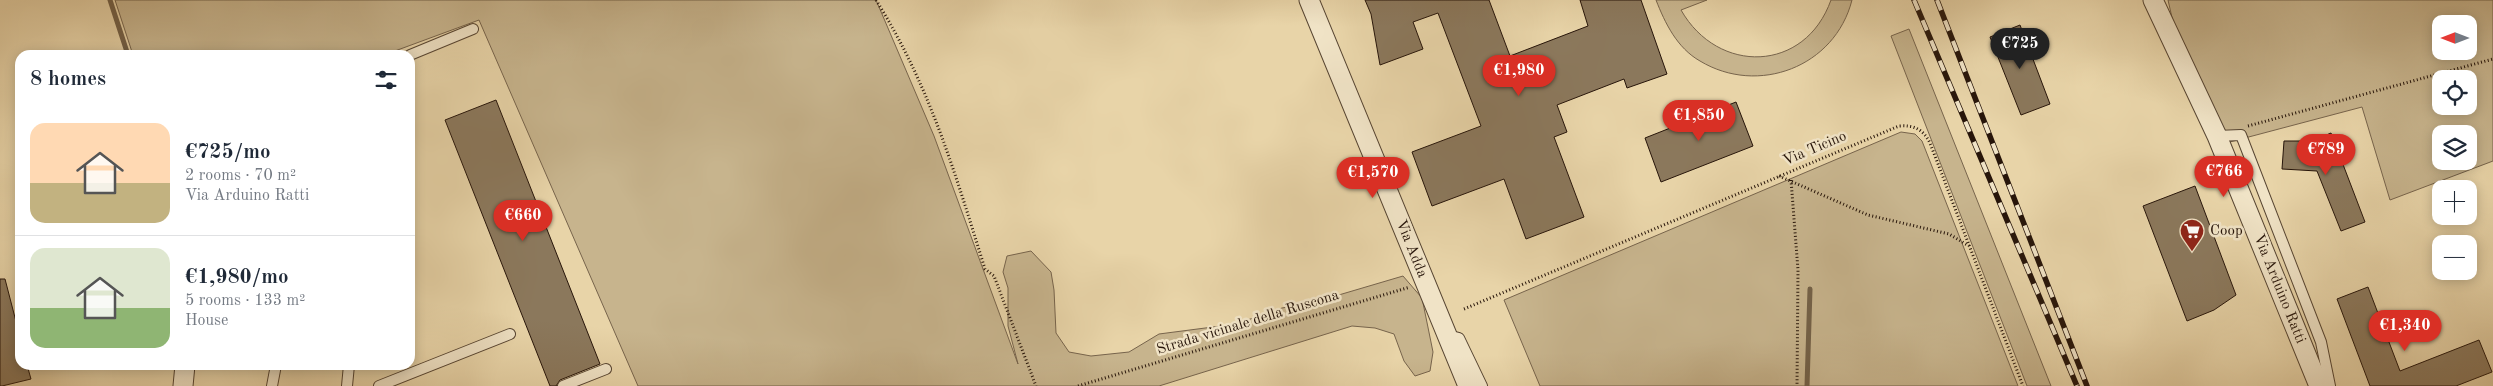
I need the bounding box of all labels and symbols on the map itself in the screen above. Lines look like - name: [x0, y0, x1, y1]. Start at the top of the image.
- north arrow: [2432, 15, 2478, 60]
- pin: €725: [1990, 28, 2050, 70]
- pin: €1,980: [1478, 54, 1560, 97]
- pin: €1,850: [1658, 100, 1740, 142]
- street label: Via Ticino: [1781, 129, 1849, 169]
- pin: €789: [2296, 134, 2356, 176]
- pin: €1,570: [1332, 156, 1414, 199]
- pin: €766: [2194, 156, 2254, 198]
- pin: €660: [493, 200, 553, 242]
- street label: Via Adda: [1393, 218, 1430, 281]
- supermarket icon: Coop: [2179, 218, 2205, 252]
- place label: Coop: [2210, 224, 2243, 239]
- street label: Via Arduino Ratti: [2250, 232, 2308, 346]
- street label: Strada vicinale della Ruscona: [1155, 288, 1342, 358]
- pin: €1,340: [2364, 310, 2446, 352]

